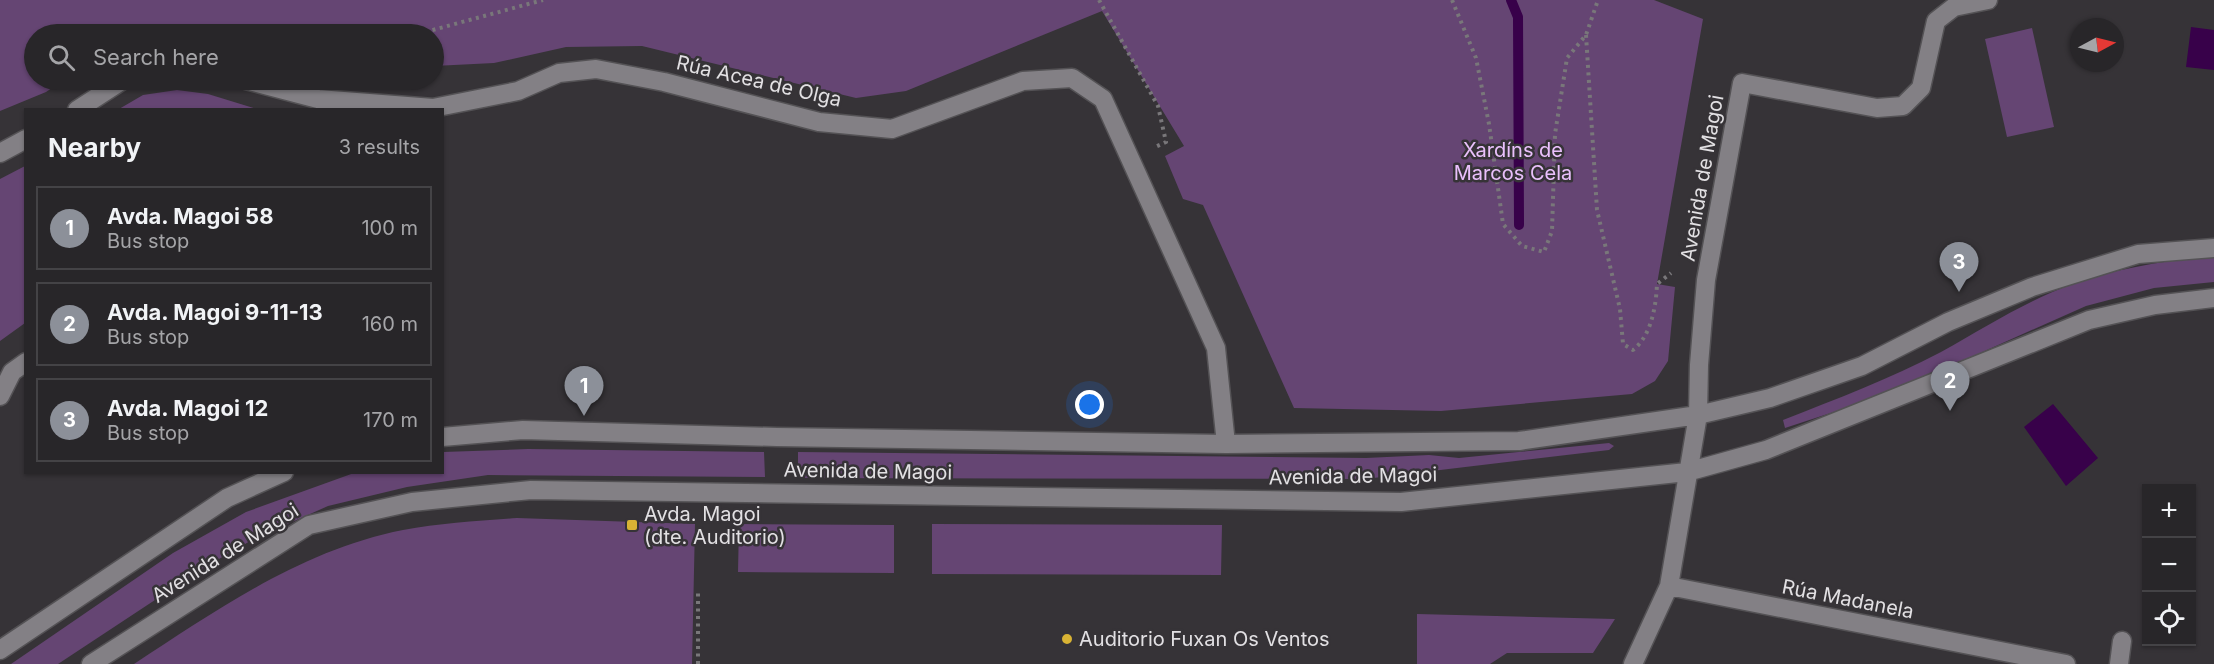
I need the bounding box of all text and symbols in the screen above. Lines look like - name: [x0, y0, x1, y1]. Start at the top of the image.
- north arrow: [2070, 18, 2124, 72]
- search box: [24, 24, 444, 90]
- icon: search: [45, 41, 78, 74]
- text: Search here: [93, 44, 219, 70]
- street label: Rúa Acea de Olga: [674, 50, 844, 112]
- street label: Avenida de Magoi: [1676, 93, 1728, 263]
- text: Nearby: [48, 132, 141, 163]
- text: 3 results: [339, 135, 420, 159]
- park label: Xardíns de Marcos Cela: [1454, 138, 1572, 185]
- text: Avda. Magoi 58: [107, 203, 273, 229]
- text: 1: [65, 216, 74, 240]
- text: 100 m: [361, 216, 418, 240]
- text: Bus stop: [107, 229, 189, 253]
- pin: 3: [1940, 242, 1978, 292]
- text: Avda. Magoi 9-11-13: [107, 299, 323, 325]
- text: 2: [63, 312, 76, 336]
- text: 160 m: [362, 312, 418, 336]
- text: Bus stop: [107, 325, 189, 349]
- pin: 2: [1930, 362, 1970, 411]
- pin: 1: [564, 366, 604, 416]
- your location: [1075, 390, 1104, 419]
- text: Avda. Magoi 12: [107, 395, 268, 421]
- text: 3: [63, 408, 76, 432]
- text: 170 m: [363, 408, 418, 432]
- text: Bus stop: [107, 421, 189, 445]
- street label: Avenida de Magoi: [783, 458, 953, 484]
- street label: Avenida de Magoi: [1268, 463, 1438, 489]
- map controls: [2142, 484, 2196, 646]
- button: +: [2142, 484, 2196, 538]
- street label: Avenida de Magoi: [147, 498, 303, 608]
- place label: Avda. Magoi (dte. Auditorio): [644, 502, 786, 549]
- marker: Avda. Magoi (dte. Auditorio): [625, 518, 639, 532]
- button: −: [2142, 538, 2196, 592]
- street label: Rúa Madanela: [1780, 574, 1916, 624]
- button: locate: [2142, 592, 2196, 646]
- place label: Auditorio Fuxan Os Ventos: [1079, 627, 1330, 651]
- marker: Auditorio Fuxan Os Ventos: [1060, 632, 1074, 646]

